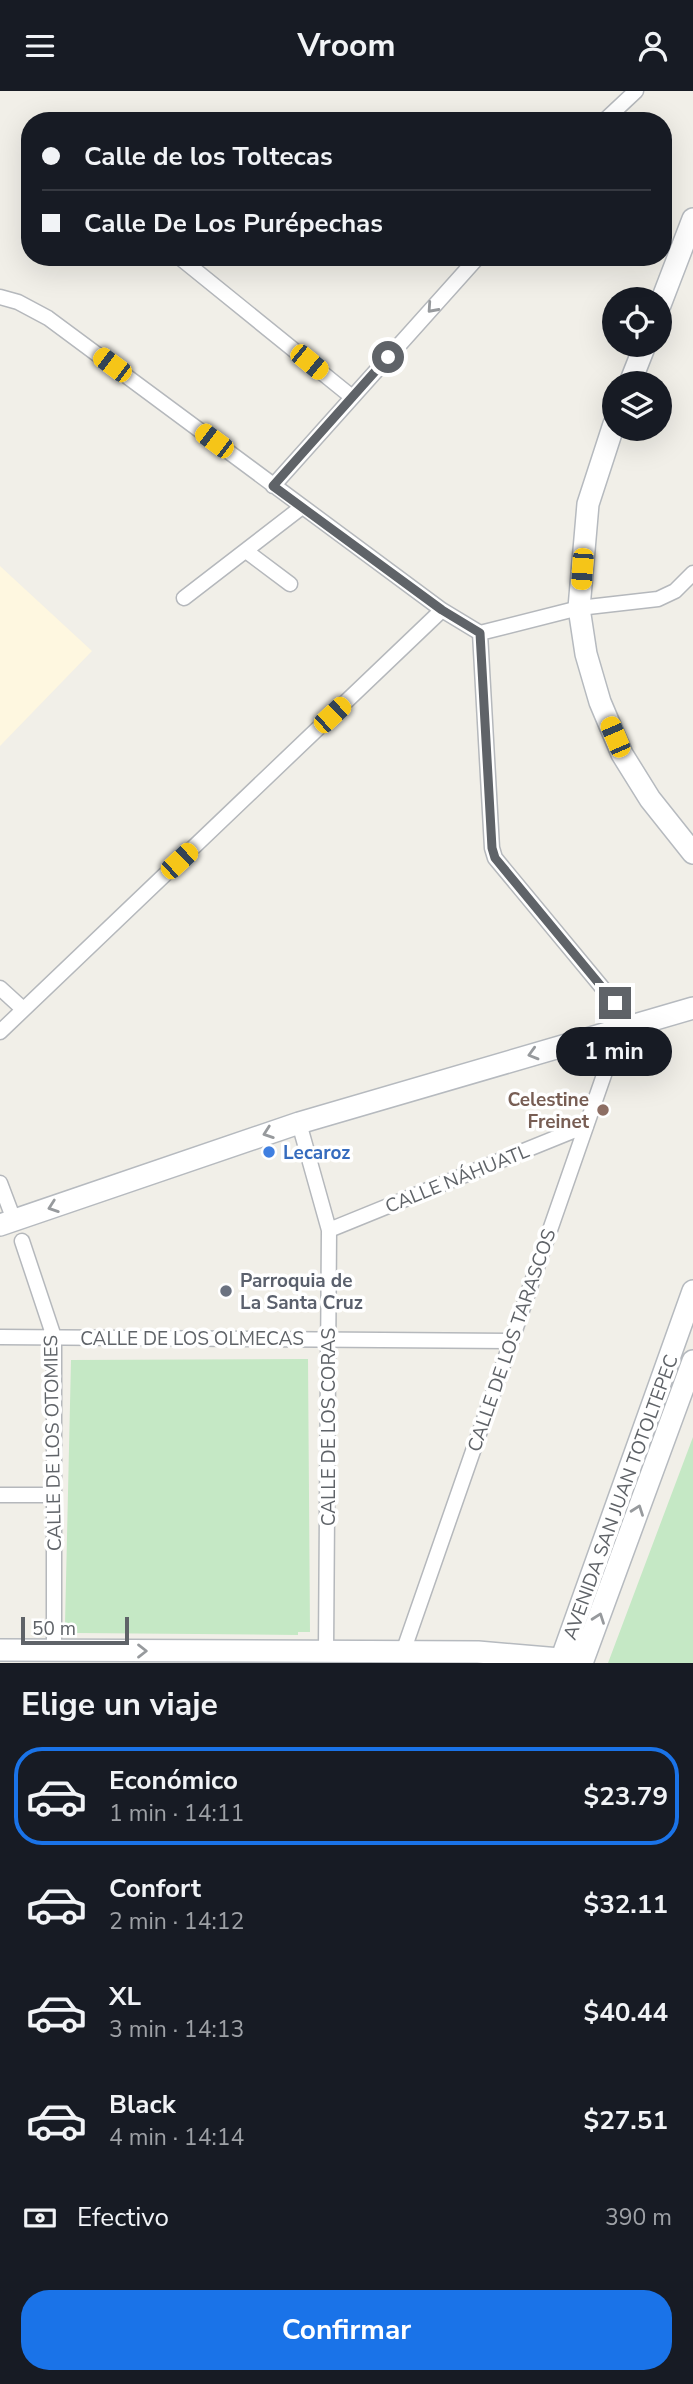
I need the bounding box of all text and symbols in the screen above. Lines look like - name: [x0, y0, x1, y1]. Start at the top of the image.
- text: Vroom: [297, 24, 396, 67]
- icon: menu: [21, 27, 59, 65]
- icon: person: [634, 27, 672, 65]
- text: Calle de los Toltecas: [84, 139, 333, 174]
- text: Calle De Los Purépechas: [84, 206, 383, 241]
- map controls: [602, 287, 672, 441]
- button: locate: [602, 287, 672, 357]
- one-way arrow: [428, 300, 440, 313]
- car: [287, 341, 332, 383]
- route start: [372, 341, 404, 373]
- car: [89, 344, 136, 386]
- button: layers: [602, 371, 672, 441]
- car: [191, 420, 238, 462]
- car: [571, 547, 594, 591]
- car: [310, 693, 355, 737]
- car: [598, 714, 633, 760]
- car: [157, 839, 202, 883]
- route end: [599, 987, 631, 1019]
- callout: 1 min: [557, 1027, 673, 1077]
- text: 1 min: [584, 1036, 644, 1067]
- one-way arrow: [528, 1046, 540, 1061]
- place label: Celestine Freinet: [507, 1087, 590, 1135]
- marker: Celestine Freinet: [595, 1102, 611, 1118]
- one-way arrow: [263, 1125, 275, 1139]
- street label: CALLE NÁHUATL: [381, 1138, 534, 1220]
- place label: Lecaroz: [283, 1140, 350, 1166]
- marker: Lecaroz: [261, 1144, 277, 1160]
- one-way arrow: [48, 1199, 60, 1213]
- street label: CALLE DE LOS TARASCOS: [462, 1225, 562, 1455]
- place label: Parroquia de La Santa Cruz: [240, 1268, 363, 1316]
- marker: Parroquia de La Santa Cruz: [218, 1283, 234, 1299]
- street label: CALLE DE LOS OLMECAS: [80, 1326, 304, 1352]
- street label: CALLE DE LOS CORAS: [316, 1328, 342, 1526]
- street label: CALLE DE LOS OTOMIES: [38, 1335, 68, 1551]
- street label: AVENIDA SAN JUAN TOTOLTEPEC: [557, 1351, 685, 1643]
- one-way arrow: [630, 1505, 644, 1517]
- one-way arrow: [591, 1612, 605, 1624]
- scale bar: [21, 1614, 130, 1646]
- text: 50 m: [32, 1616, 76, 1642]
- one-way arrow: [136, 1643, 147, 1658]
- text: Elige un viaje: [21, 1683, 218, 1726]
- text: Económico: [109, 1763, 238, 1798]
- icon: car: [25, 1765, 88, 1828]
- text: $23.79: [584, 1779, 668, 1814]
- text: 1 min · 14:11: [109, 1798, 244, 1829]
- text: Confort: [109, 1871, 201, 1906]
- icon: car: [25, 1873, 88, 1936]
- text: $32.11: [584, 1887, 668, 1922]
- text: 2 min · 14:12: [109, 1906, 244, 1937]
- text: XL: [109, 1979, 141, 2014]
- icon: car: [25, 1981, 88, 2044]
- text: $40.44: [584, 1995, 668, 2030]
- text: 3 min · 14:13: [109, 2014, 244, 2045]
- text: Black: [109, 2087, 176, 2122]
- icon: car: [25, 2089, 88, 2152]
- text: $27.51: [584, 2103, 668, 2138]
- text: 4 min · 14:14: [109, 2122, 244, 2153]
- icon: cash: [21, 2199, 59, 2237]
- text: Efectivo: [77, 2200, 169, 2235]
- text: 390 m: [605, 2202, 672, 2233]
- button: Confirmar: [21, 2290, 672, 2370]

